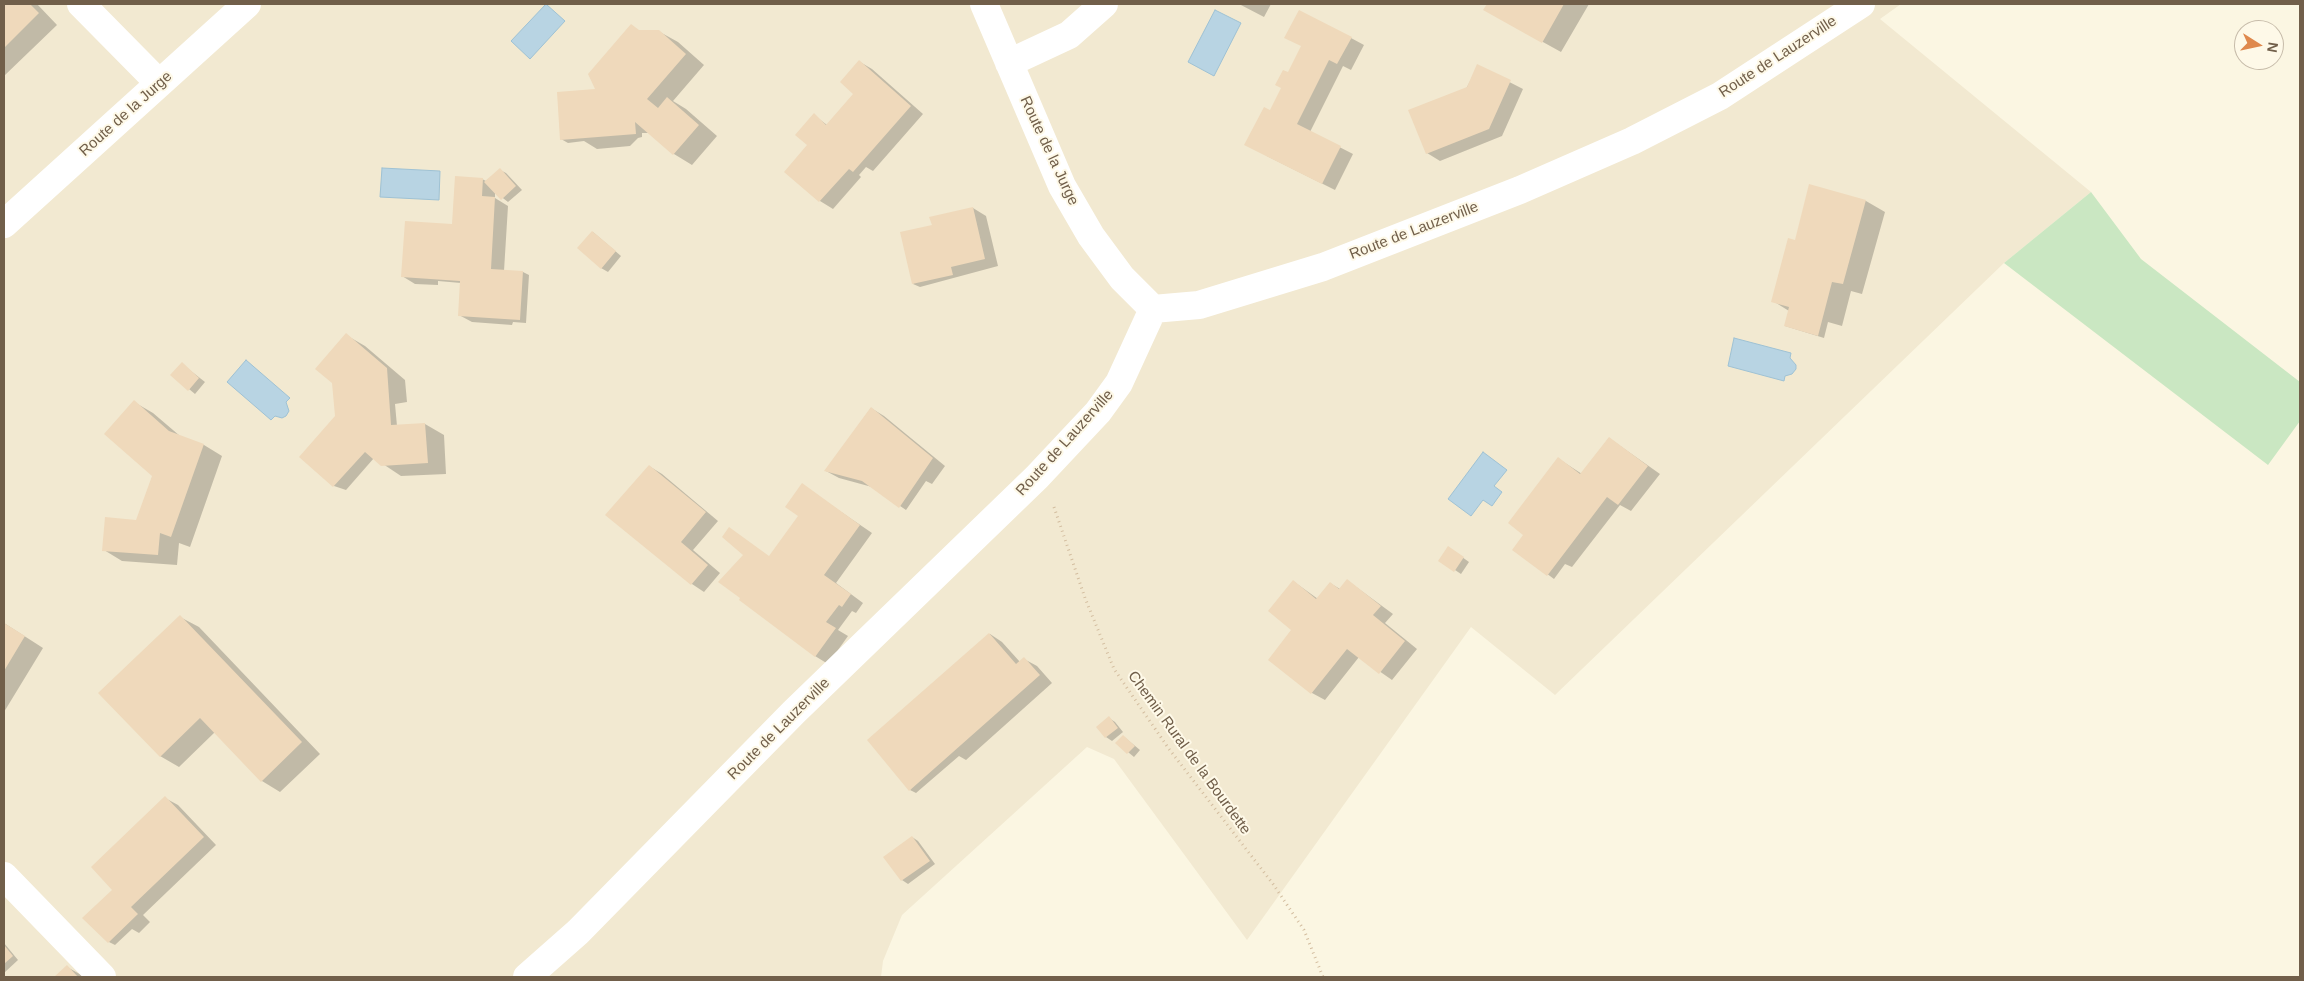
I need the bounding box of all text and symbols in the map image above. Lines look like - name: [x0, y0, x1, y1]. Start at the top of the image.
- street label: Route de Lauzerville: [1716, 12, 1840, 102]
- north arrow: [2234, 20, 2284, 70]
- text: N: [2264, 41, 2282, 54]
- street label: Route de la Jurge: [76, 68, 176, 160]
- street label: Route de la Jurge: [1016, 94, 1082, 208]
- street label: Route de Lauzerville: [1347, 198, 1481, 264]
- street label: Route de Lauzerville: [1013, 386, 1117, 500]
- street label: Chemin Rural de la Bourdette: [1124, 668, 1254, 838]
- street label: Route de Lauzerville: [724, 674, 834, 784]

